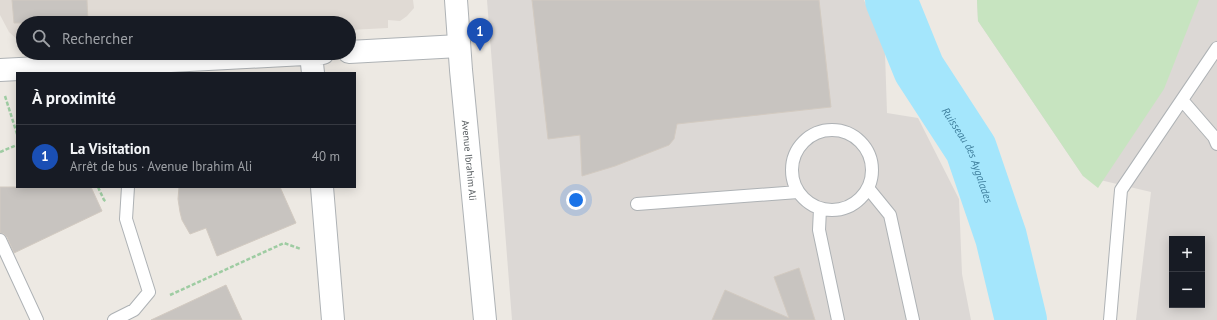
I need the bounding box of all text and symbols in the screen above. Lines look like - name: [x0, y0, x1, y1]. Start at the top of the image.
- search box: [16, 16, 356, 60]
- pin: 1: [467, 18, 493, 51]
- icon: search: [30, 27, 52, 49]
- text: Rechercher: [62, 29, 133, 48]
- text: À proximité: [32, 87, 116, 109]
- water label: Ruisseau des Aygalades: [939, 105, 996, 205]
- street label: Avenue Ibrahim Ali: [459, 120, 480, 201]
- text: La Visitation: [70, 139, 150, 158]
- text: 1: [41, 148, 49, 165]
- text: 40 m: [312, 148, 340, 165]
- text: Arrêt de bus · Avenue Ibrahim Ali: [70, 158, 252, 175]
- your location: [566, 190, 586, 210]
- map controls: [1169, 236, 1205, 308]
- button: +: [1169, 236, 1205, 272]
- button: −: [1169, 272, 1205, 308]

